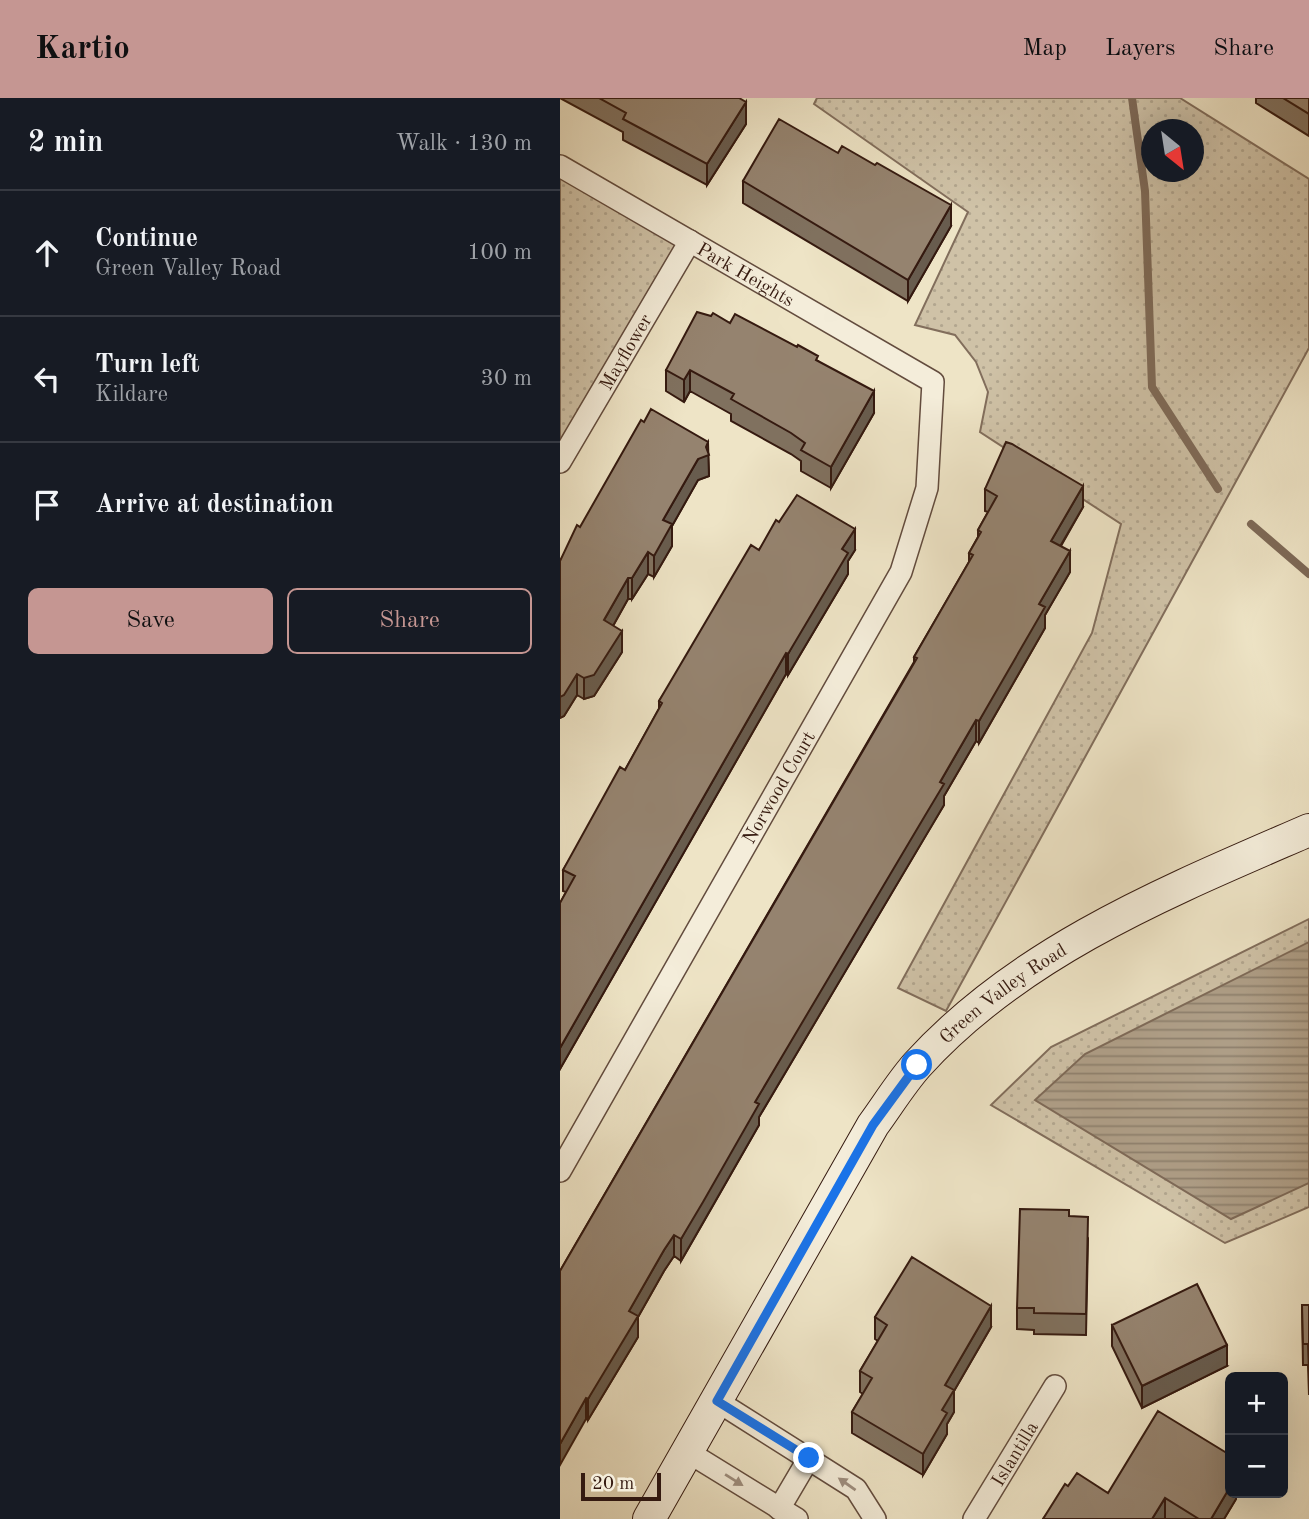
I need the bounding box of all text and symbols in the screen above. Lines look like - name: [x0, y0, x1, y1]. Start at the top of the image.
- text: Kartio: [35, 33, 130, 66]
- text: Map: [1023, 37, 1067, 61]
- text: Layers: [1105, 37, 1175, 61]
- text: Share: [1213, 37, 1274, 61]
- north arrow: [1141, 119, 1204, 182]
- text: 2 min: [28, 128, 103, 158]
- text: Walk · 130 m: [396, 132, 532, 155]
- text: Continue: [95, 226, 198, 252]
- icon: ahead: [28, 234, 66, 272]
- street label: Park Heights: [693, 240, 797, 311]
- text: 100 m: [467, 241, 532, 264]
- text: Green Valley Road: [95, 257, 281, 280]
- street label: Mayflower: [597, 311, 657, 394]
- text: Turn left: [95, 352, 200, 378]
- icon: left: [28, 360, 66, 398]
- text: 30 m: [481, 367, 532, 390]
- text: Kildare: [95, 383, 168, 406]
- icon: arrive: [28, 486, 66, 524]
- text: Arrive at destination: [95, 492, 334, 518]
- button: Save: [28, 588, 273, 654]
- button: Share: [287, 588, 532, 654]
- street label: Norwood Court: [740, 729, 820, 848]
- street label: Green Valley Road: [937, 941, 1071, 1048]
- route start: [901, 1049, 932, 1080]
- map controls: [1225, 1372, 1288, 1498]
- button: +: [1225, 1372, 1288, 1435]
- street label: Islantilla: [989, 1418, 1043, 1490]
- button: −: [1225, 1435, 1288, 1498]
- route end: [793, 1442, 824, 1473]
- scale bar: [581, 1470, 662, 1502]
- one-way arrow: [724, 1474, 743, 1487]
- text: 20 m: [592, 1475, 634, 1494]
- one-way arrow: [838, 1477, 856, 1491]

